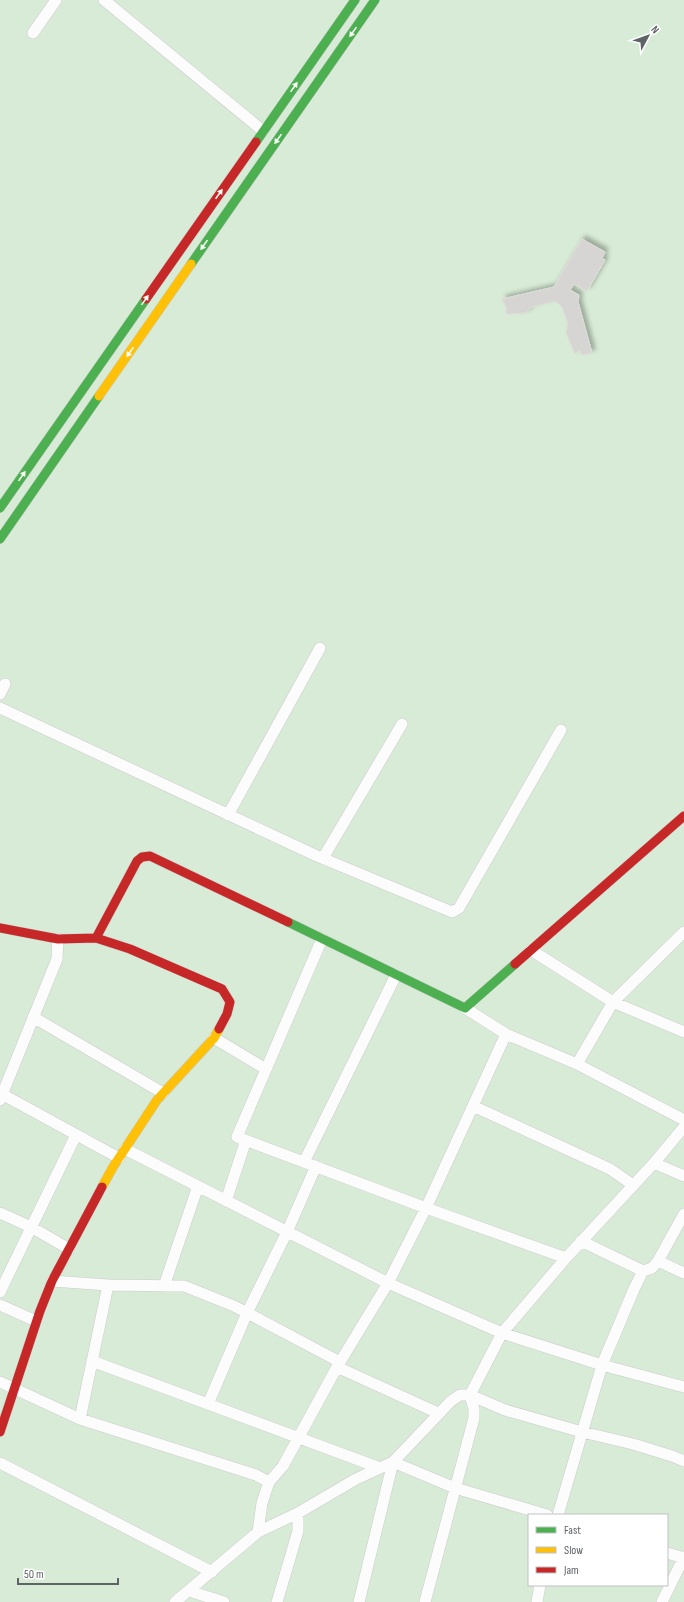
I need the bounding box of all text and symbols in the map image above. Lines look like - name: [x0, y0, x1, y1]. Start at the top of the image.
- north arrow: [628, 16, 668, 56]
- text: N: [648, 23, 662, 36]
- one-way arrow: [349, 27, 357, 37]
- one-way arrow: [290, 82, 298, 93]
- one-way arrow: [274, 133, 282, 144]
- one-way arrow: [215, 189, 223, 199]
- one-way arrow: [200, 240, 208, 251]
- one-way arrow: [141, 295, 149, 306]
- one-way arrow: [126, 347, 134, 357]
- one-way arrow: [18, 471, 26, 481]
- legend: [528, 1514, 668, 1586]
- text: Fast: [564, 1523, 581, 1538]
- text: Slow: [564, 1543, 583, 1558]
- scale bar: [18, 1560, 118, 1586]
- text: Jam: [563, 1563, 579, 1578]
- text: 50 m: [24, 1567, 44, 1582]

